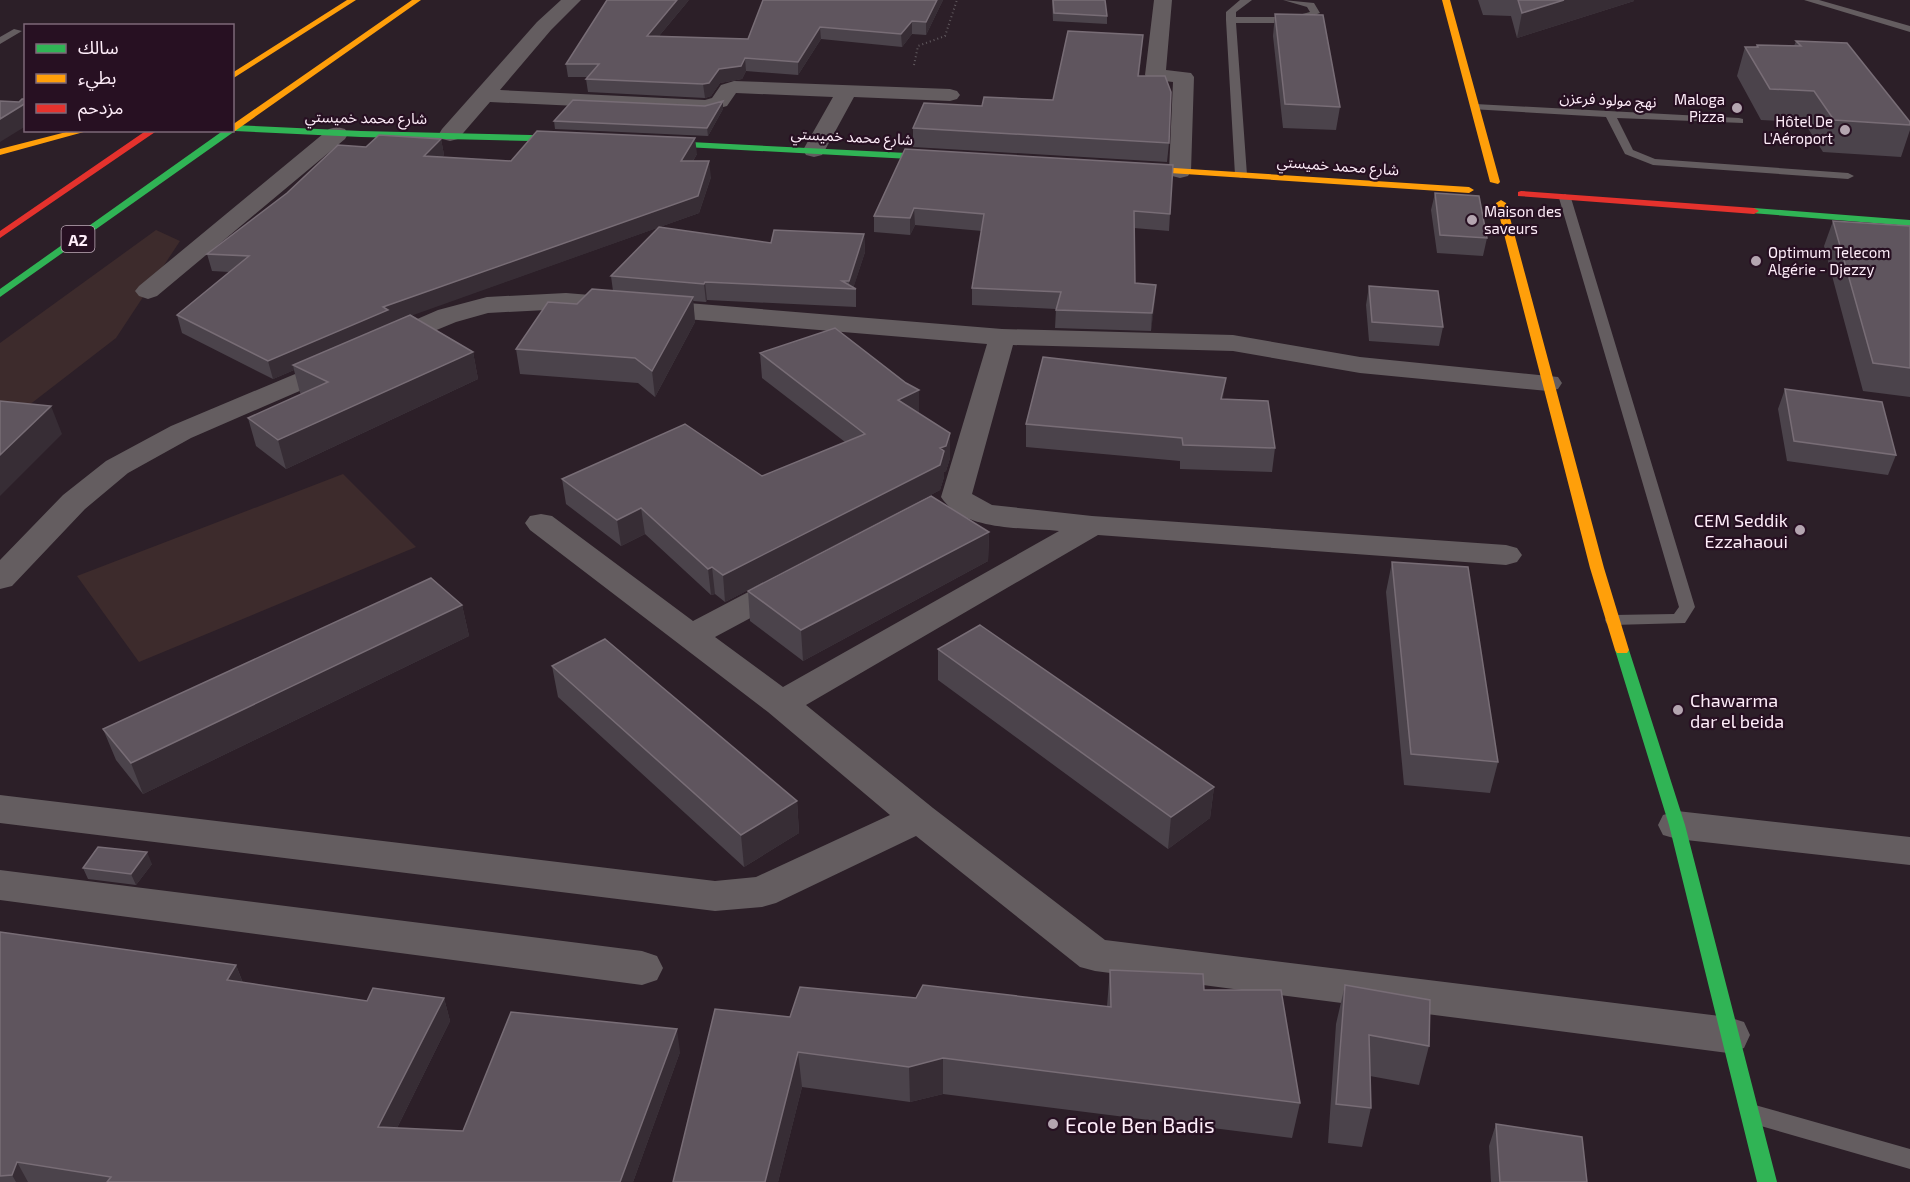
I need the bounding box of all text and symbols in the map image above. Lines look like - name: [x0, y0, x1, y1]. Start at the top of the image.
- legend: [24, 24, 234, 132]
- text: سالك: [78, 36, 119, 58]
- text: بطيء: [78, 66, 116, 91]
- street label: نهج مولود فرعزن: [1559, 87, 1657, 115]
- place label: Maloga Pizza: [1674, 90, 1725, 125]
- text: مزدحم: [78, 96, 123, 121]
- marker: Maloga Pizza: [1730, 101, 1744, 115]
- street label: شارع محمد خميستي: [305, 107, 428, 131]
- place label: Hôtel De L'Aéroport: [1763, 112, 1833, 147]
- marker: Hôtel De L'Aéroport: [1838, 123, 1852, 137]
- street label: شارع محمد خميستي: [790, 124, 914, 152]
- street label: شارع محمد خميستي: [1276, 152, 1400, 182]
- place label: Maison des saveurs: [1484, 202, 1562, 237]
- marker: Maison des saveurs: [1465, 213, 1479, 227]
- road number: A2: [62, 226, 94, 252]
- place label: Optimum Telecom Algérie - Djezzy: [1768, 243, 1890, 279]
- marker: Optimum Telecom Algérie - Djezzy: [1749, 254, 1763, 268]
- place label: CEM Seddik Ezzahaoui: [1694, 509, 1788, 552]
- marker: CEM Seddik Ezzahaoui: [1793, 523, 1807, 537]
- place label: Chawarma dar el beida: [1690, 689, 1784, 732]
- marker: Chawarma dar el beida: [1671, 703, 1685, 717]
- place label: Ecole Ben Badis: [1065, 1112, 1215, 1137]
- marker: Ecole Ben Badis: [1046, 1117, 1060, 1131]

